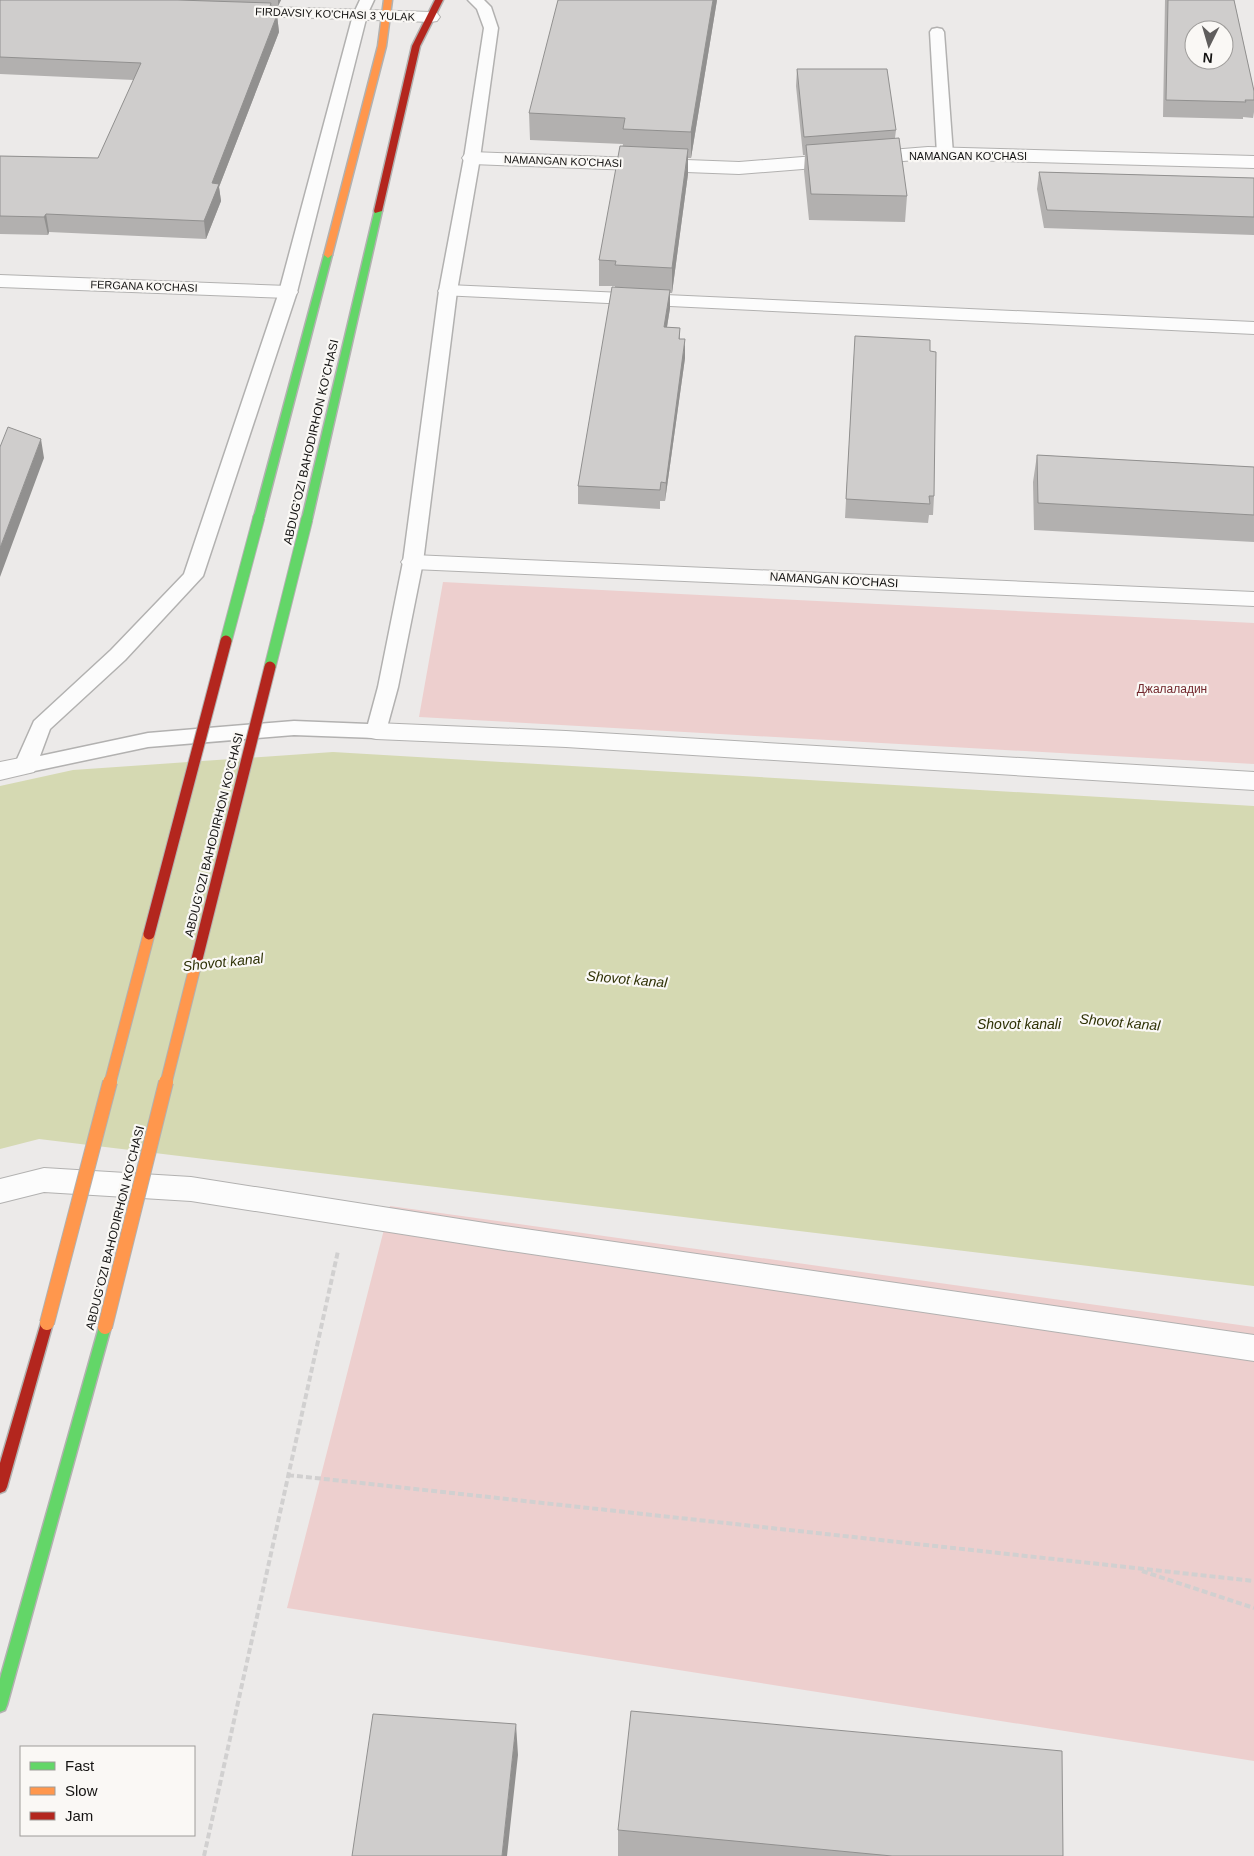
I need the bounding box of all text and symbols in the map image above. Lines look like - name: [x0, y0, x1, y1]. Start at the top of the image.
- street label: FIRDAVSIY KO'CHASI 3 YULAK: [255, 5, 416, 23]
- north arrow: [1184, 20, 1234, 70]
- text: N: [1202, 50, 1214, 66]
- street label: NAMANGAN KO'CHASI: [909, 150, 1027, 162]
- street label: NAMANGAN KO'CHASI: [504, 153, 622, 169]
- street label: FERGANA KO'CHASI: [90, 278, 198, 294]
- street label: ABDUG’OZI BAHODIRHON KO’CHASI: [281, 338, 341, 546]
- street label: NAMANGAN KO'CHASI: [769, 570, 899, 590]
- park label: Джалаладин: [1137, 682, 1207, 696]
- street label: ABDUG’OZI BAHODIRHON KO’CHASI: [182, 731, 246, 939]
- water label: Shovot kanal: [182, 950, 265, 974]
- water label: Shovot kanal: [586, 968, 669, 991]
- water label: Shovot kanal: [1079, 1011, 1162, 1034]
- water label: Shovot kanali: [977, 1016, 1062, 1032]
- street label: ABDUG’OZI BAHODIRHON KO’CHASI: [83, 1124, 147, 1332]
- legend: [20, 1746, 195, 1836]
- text: Fast: [65, 1757, 95, 1774]
- text: Slow: [65, 1782, 98, 1799]
- text: Jam: [65, 1807, 93, 1824]

